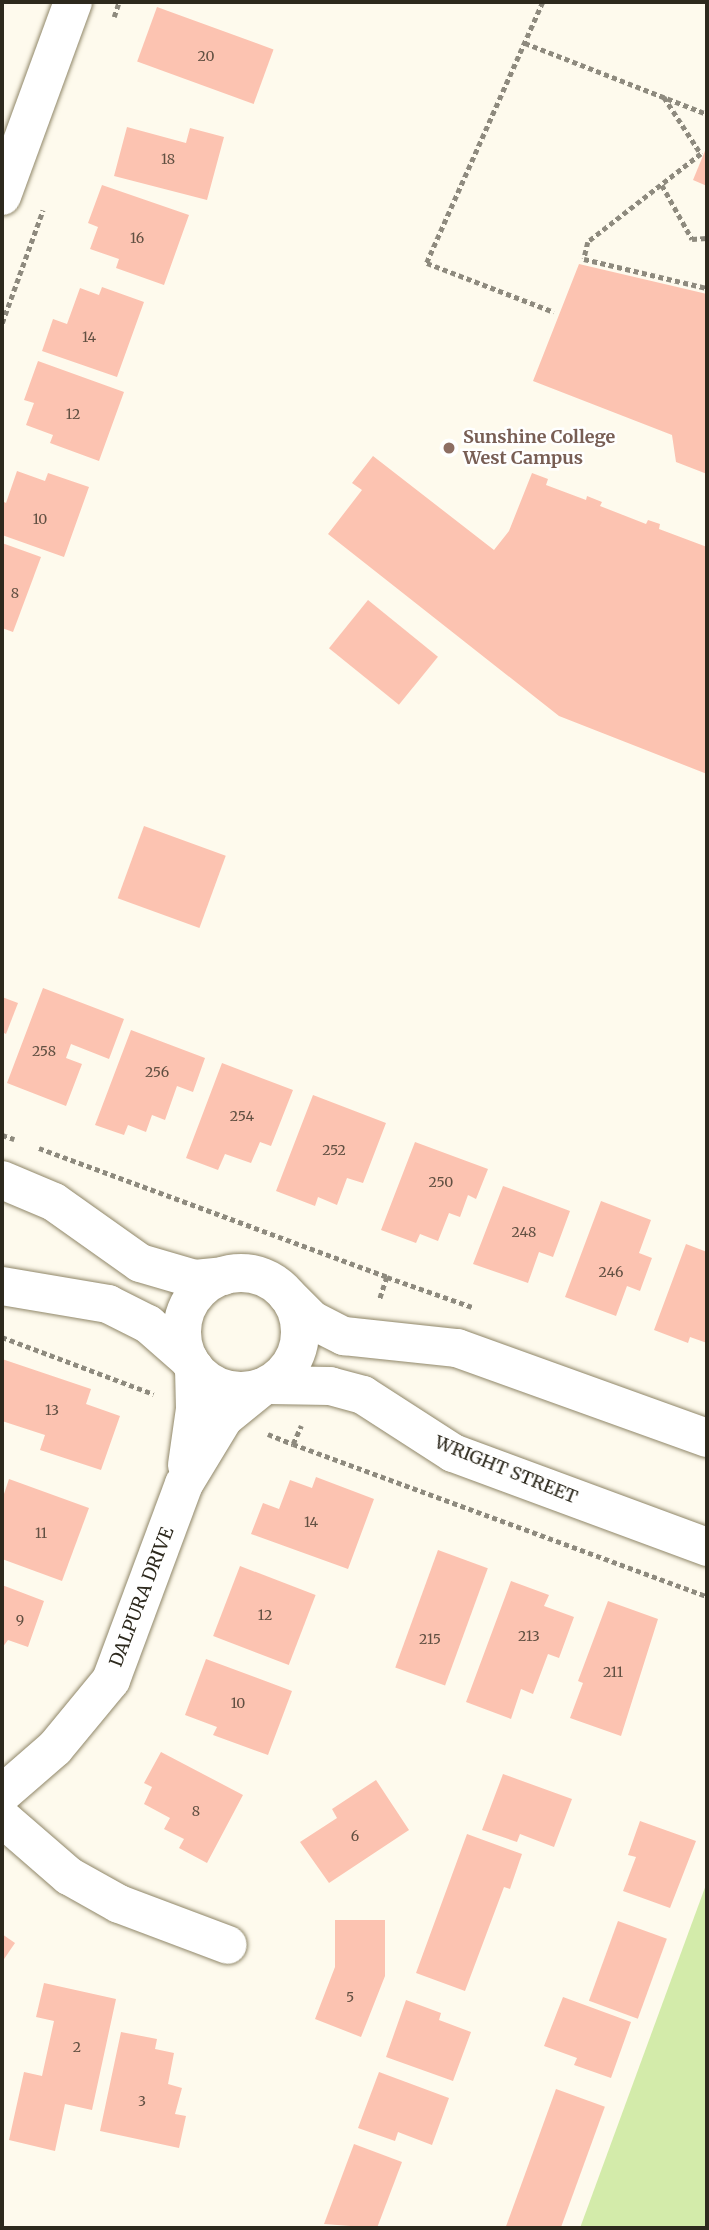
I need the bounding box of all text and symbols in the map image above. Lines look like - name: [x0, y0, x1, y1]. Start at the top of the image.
- house number: 20: [197, 48, 215, 64]
- house number: 18: [161, 151, 175, 167]
- house number: 16: [130, 230, 144, 246]
- house number: 14: [82, 329, 96, 345]
- house number: 12: [66, 406, 80, 422]
- place label: Sunshine College West Campus: [463, 427, 615, 470]
- marker: Sunshine College West Campus: [441, 440, 457, 456]
- house number: 10: [33, 511, 47, 527]
- house number: 8: [11, 585, 19, 601]
- house number: 258: [32, 1043, 56, 1059]
- house number: 256: [145, 1064, 169, 1080]
- house number: 254: [230, 1108, 254, 1124]
- house number: 252: [322, 1142, 346, 1158]
- house number: 250: [429, 1174, 453, 1190]
- house number: 248: [512, 1224, 536, 1240]
- house number: 246: [599, 1264, 623, 1280]
- house number: 13: [45, 1402, 59, 1418]
- street label: WRIGHT STREET: [431, 1432, 581, 1508]
- house number: 14: [304, 1514, 318, 1530]
- street label: DALPURA DRIVE: [105, 1524, 179, 1670]
- house number: 11: [35, 1525, 47, 1541]
- house number: 12: [258, 1607, 272, 1623]
- house number: 9: [16, 1612, 24, 1628]
- house number: 213: [518, 1628, 540, 1644]
- house number: 215: [419, 1631, 441, 1647]
- house number: 211: [603, 1664, 623, 1680]
- house number: 10: [231, 1695, 245, 1711]
- house number: 8: [192, 1803, 200, 1819]
- house number: 6: [351, 1828, 359, 1844]
- house number: 5: [346, 1989, 354, 2005]
- house number: 2: [73, 2039, 81, 2055]
- house number: 3: [138, 2093, 146, 2109]

